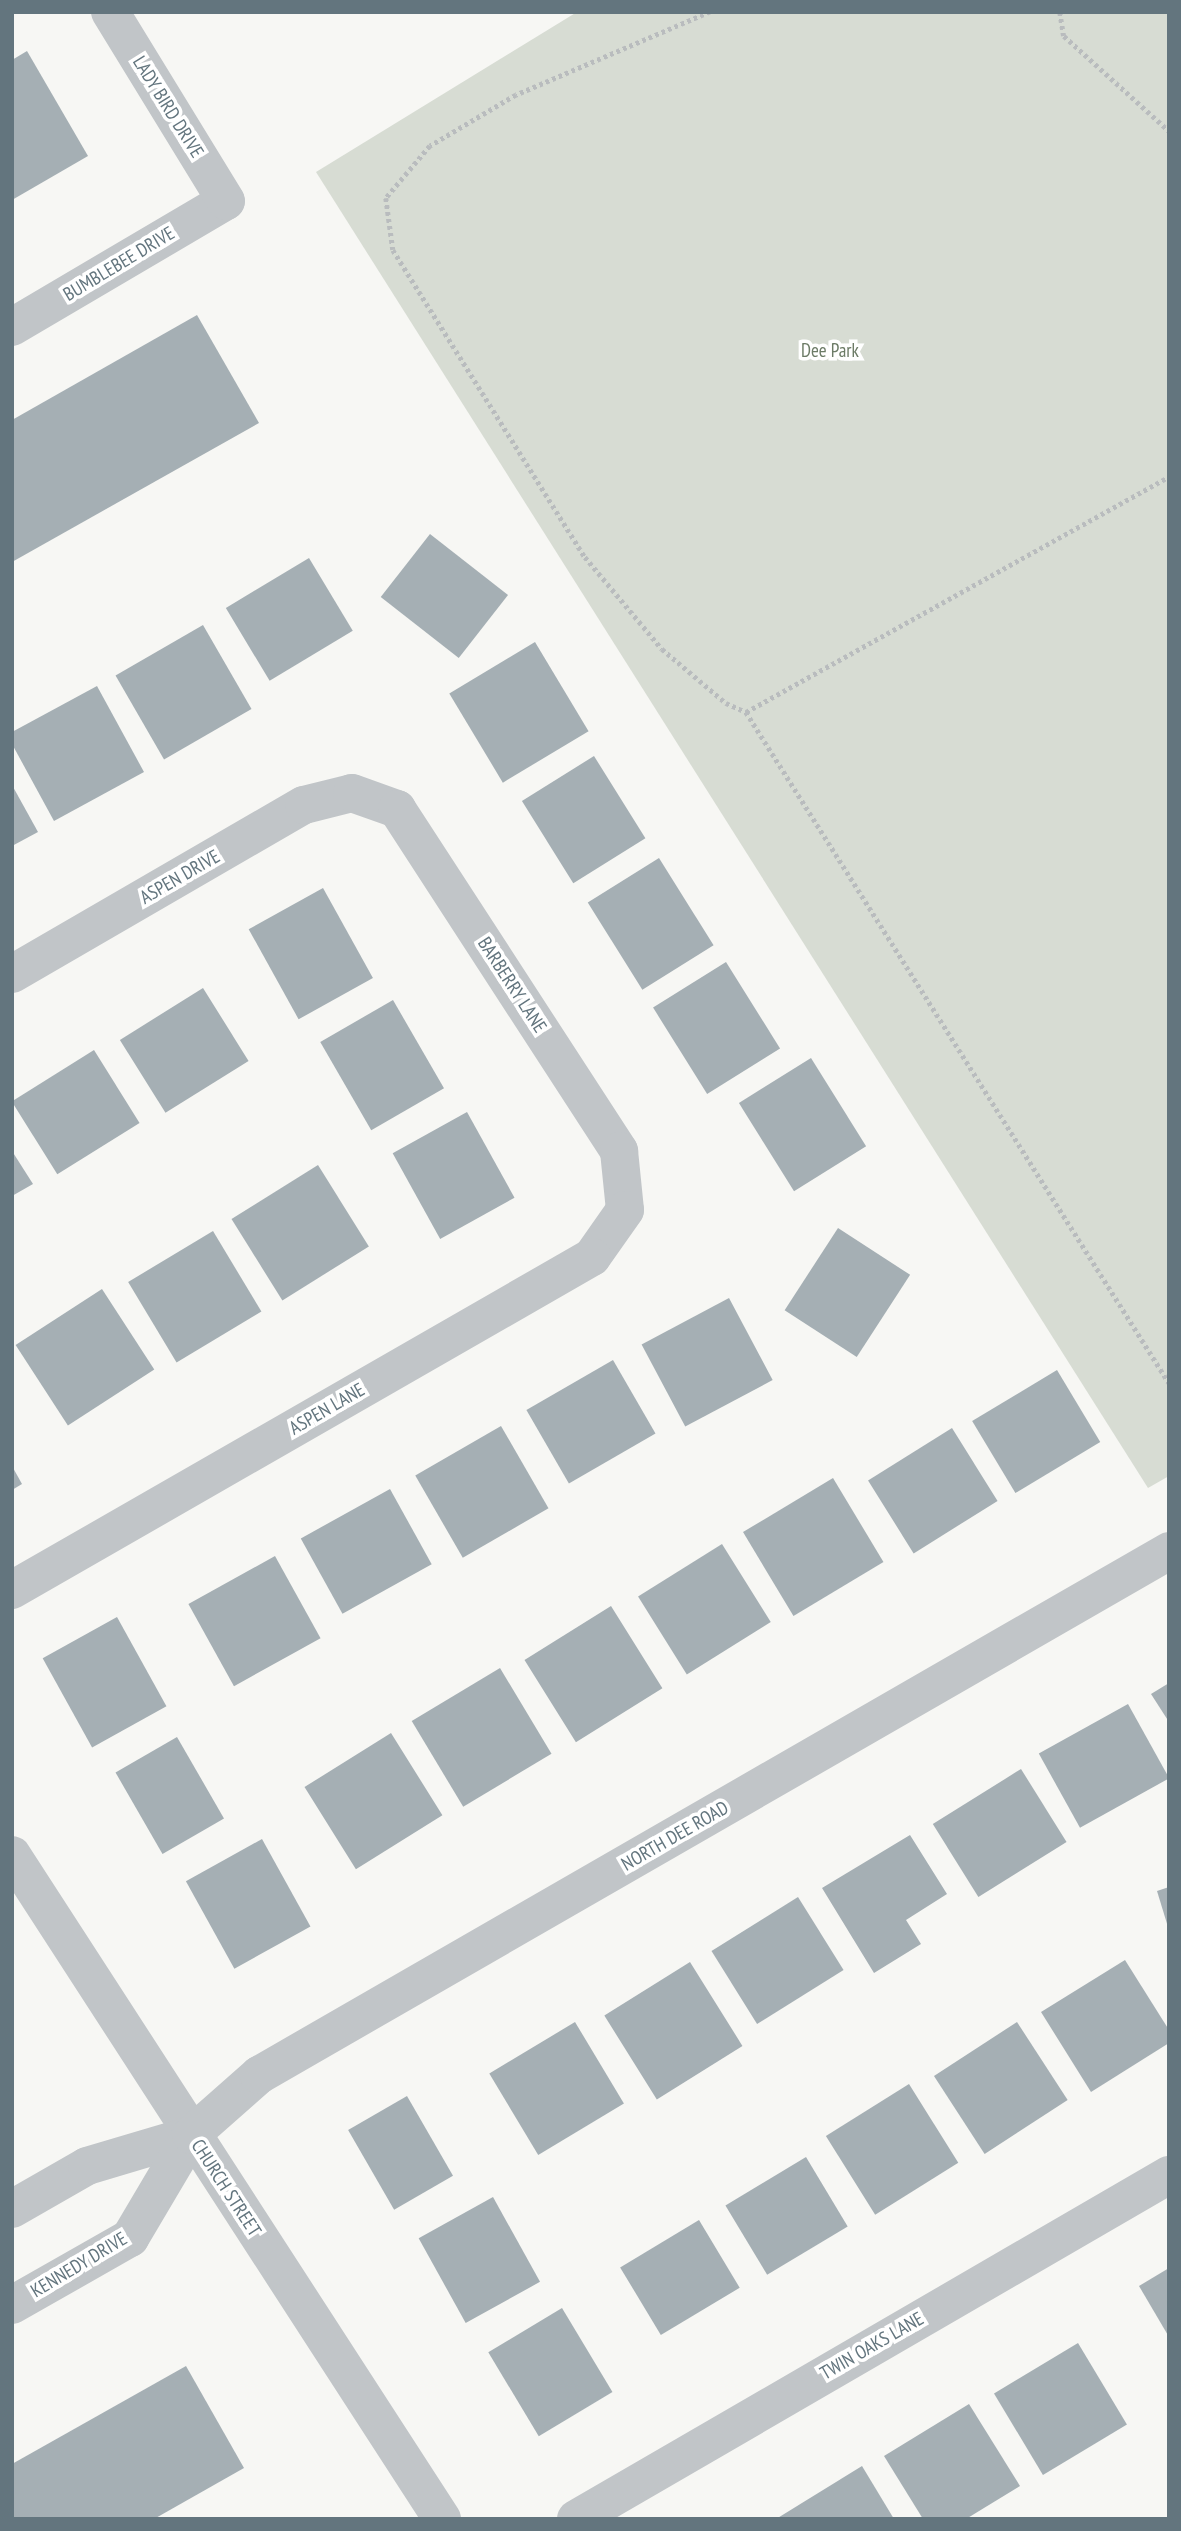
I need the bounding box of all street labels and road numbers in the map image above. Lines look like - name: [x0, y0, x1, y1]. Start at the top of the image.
- street label: LADY BIRD DRIVE: [128, 52, 208, 162]
- street label: BUMBLEBEE DRIVE: [59, 222, 179, 306]
- street label: ASPEN DRIVE: [136, 845, 224, 909]
- street label: BARBERRY LANE: [473, 933, 551, 1037]
- street label: ASPEN LANE: [285, 1378, 369, 1440]
- street label: NORTH DEE ROAD: [618, 1796, 732, 1876]
- street label: CHURCH STREET: [186, 2135, 266, 2241]
- street label: KENNEDY DRIVE: [27, 2227, 131, 2303]
- street label: TWIN OAKS LANE: [816, 2307, 928, 2385]

